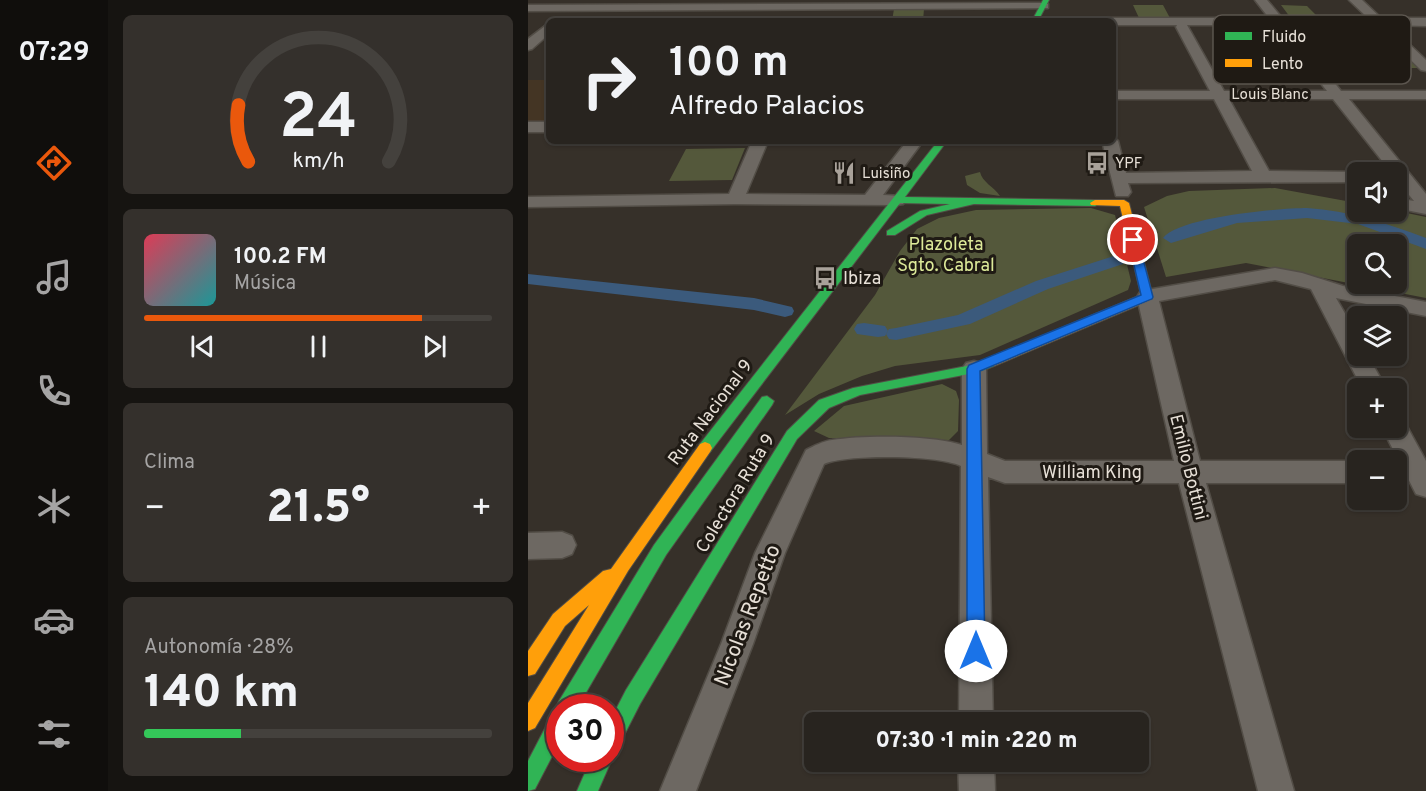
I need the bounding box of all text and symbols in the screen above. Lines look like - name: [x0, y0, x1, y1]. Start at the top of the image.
- legend: [1213, 15, 1411, 84]
- text: Fluido: [1262, 28, 1306, 48]
- text: 07:29: [18, 36, 90, 70]
- text: 100 m: [669, 38, 788, 91]
- icon: right: [570, 42, 648, 120]
- text: Lento: [1262, 55, 1303, 75]
- text: 24: [279, 81, 357, 160]
- street label: Louis Blanc: [1231, 86, 1309, 105]
- text: Alfredo Palacios: [669, 90, 865, 124]
- icon: directions: [33, 142, 75, 184]
- text: km/h: [292, 148, 344, 175]
- bus stop icon: YPF: [1084, 150, 1110, 176]
- place label: YPF: [1115, 155, 1142, 174]
- restaurant icon: Luisiño: [831, 160, 857, 186]
- map controls: [1347, 162, 1407, 510]
- button: sound: [1347, 162, 1407, 222]
- place label: Luisiño: [862, 165, 910, 184]
- pin: [1107, 214, 1158, 265]
- icon: arrive: [1116, 223, 1149, 256]
- park label: Plazoleta Sgto. Cabral: [897, 234, 995, 278]
- button: search: [1347, 234, 1407, 294]
- text: 100.2 FM: [234, 244, 327, 271]
- icon: music: [33, 256, 75, 298]
- bus stop icon: Ibiza: [812, 265, 838, 291]
- place label: Ibiza: [843, 268, 881, 291]
- text: Música: [234, 271, 296, 297]
- button: layers: [1347, 306, 1407, 366]
- icon: previous: [186, 330, 219, 363]
- icon: pause: [302, 330, 335, 363]
- icon: next: [418, 330, 451, 363]
- street label: Ruta Nacional 9: [664, 355, 759, 471]
- icon: phone: [33, 370, 75, 412]
- button: +: [1347, 378, 1407, 438]
- street label: Emilio Bottini: [1163, 412, 1212, 523]
- street label: Colectora Ruta 9: [692, 430, 781, 558]
- text: Clima: [144, 450, 195, 476]
- button: −: [1347, 450, 1407, 510]
- street label: William King: [1042, 462, 1142, 485]
- text: 21.5°: [266, 481, 370, 538]
- icon: climate: [33, 485, 75, 527]
- text: −: [144, 489, 165, 531]
- text: +: [471, 489, 492, 531]
- street label: Nicolas Repetto: [709, 541, 788, 690]
- icon: car: [33, 599, 75, 641]
- position arrow: [944, 619, 1008, 683]
- text: Autonomía · 28%: [144, 635, 294, 661]
- text: 140 km: [144, 666, 299, 723]
- speed limit sign: 30: [546, 694, 624, 772]
- icon: filters: [33, 713, 75, 755]
- text: 07:30 · 1 min · 220 m: [875, 728, 1078, 755]

